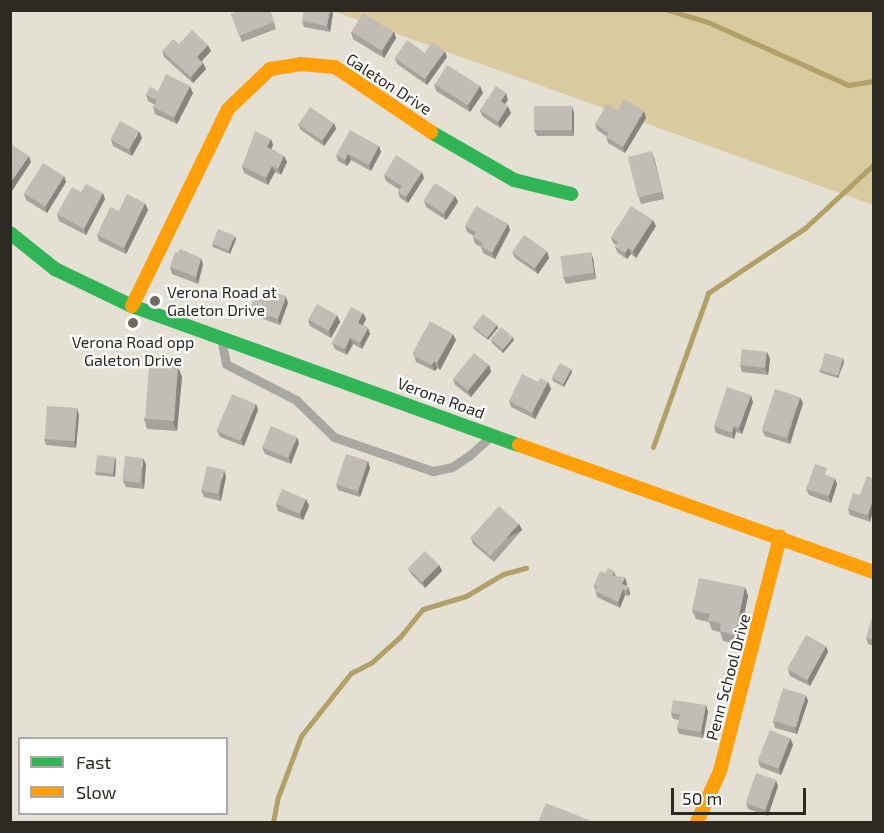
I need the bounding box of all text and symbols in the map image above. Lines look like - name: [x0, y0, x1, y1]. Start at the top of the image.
- street label: Galeton Drive: [343, 49, 435, 119]
- place label: Verona Road at Galeton Drive: [167, 282, 277, 320]
- marker: Verona Road at Galeton Drive: [148, 294, 162, 308]
- marker: Verona Road opp Galeton Drive: [126, 316, 140, 330]
- place label: Verona Road opp Galeton Drive: [72, 332, 194, 370]
- street label: Verona Road: [395, 373, 487, 423]
- street label: Penn School Drive: [702, 611, 754, 743]
- legend: [18, 737, 228, 815]
- text: Fast: [76, 751, 111, 773]
- scale bar: [674, 776, 809, 814]
- text: Slow: [76, 781, 116, 803]
- text: 50 m: [682, 787, 722, 809]

